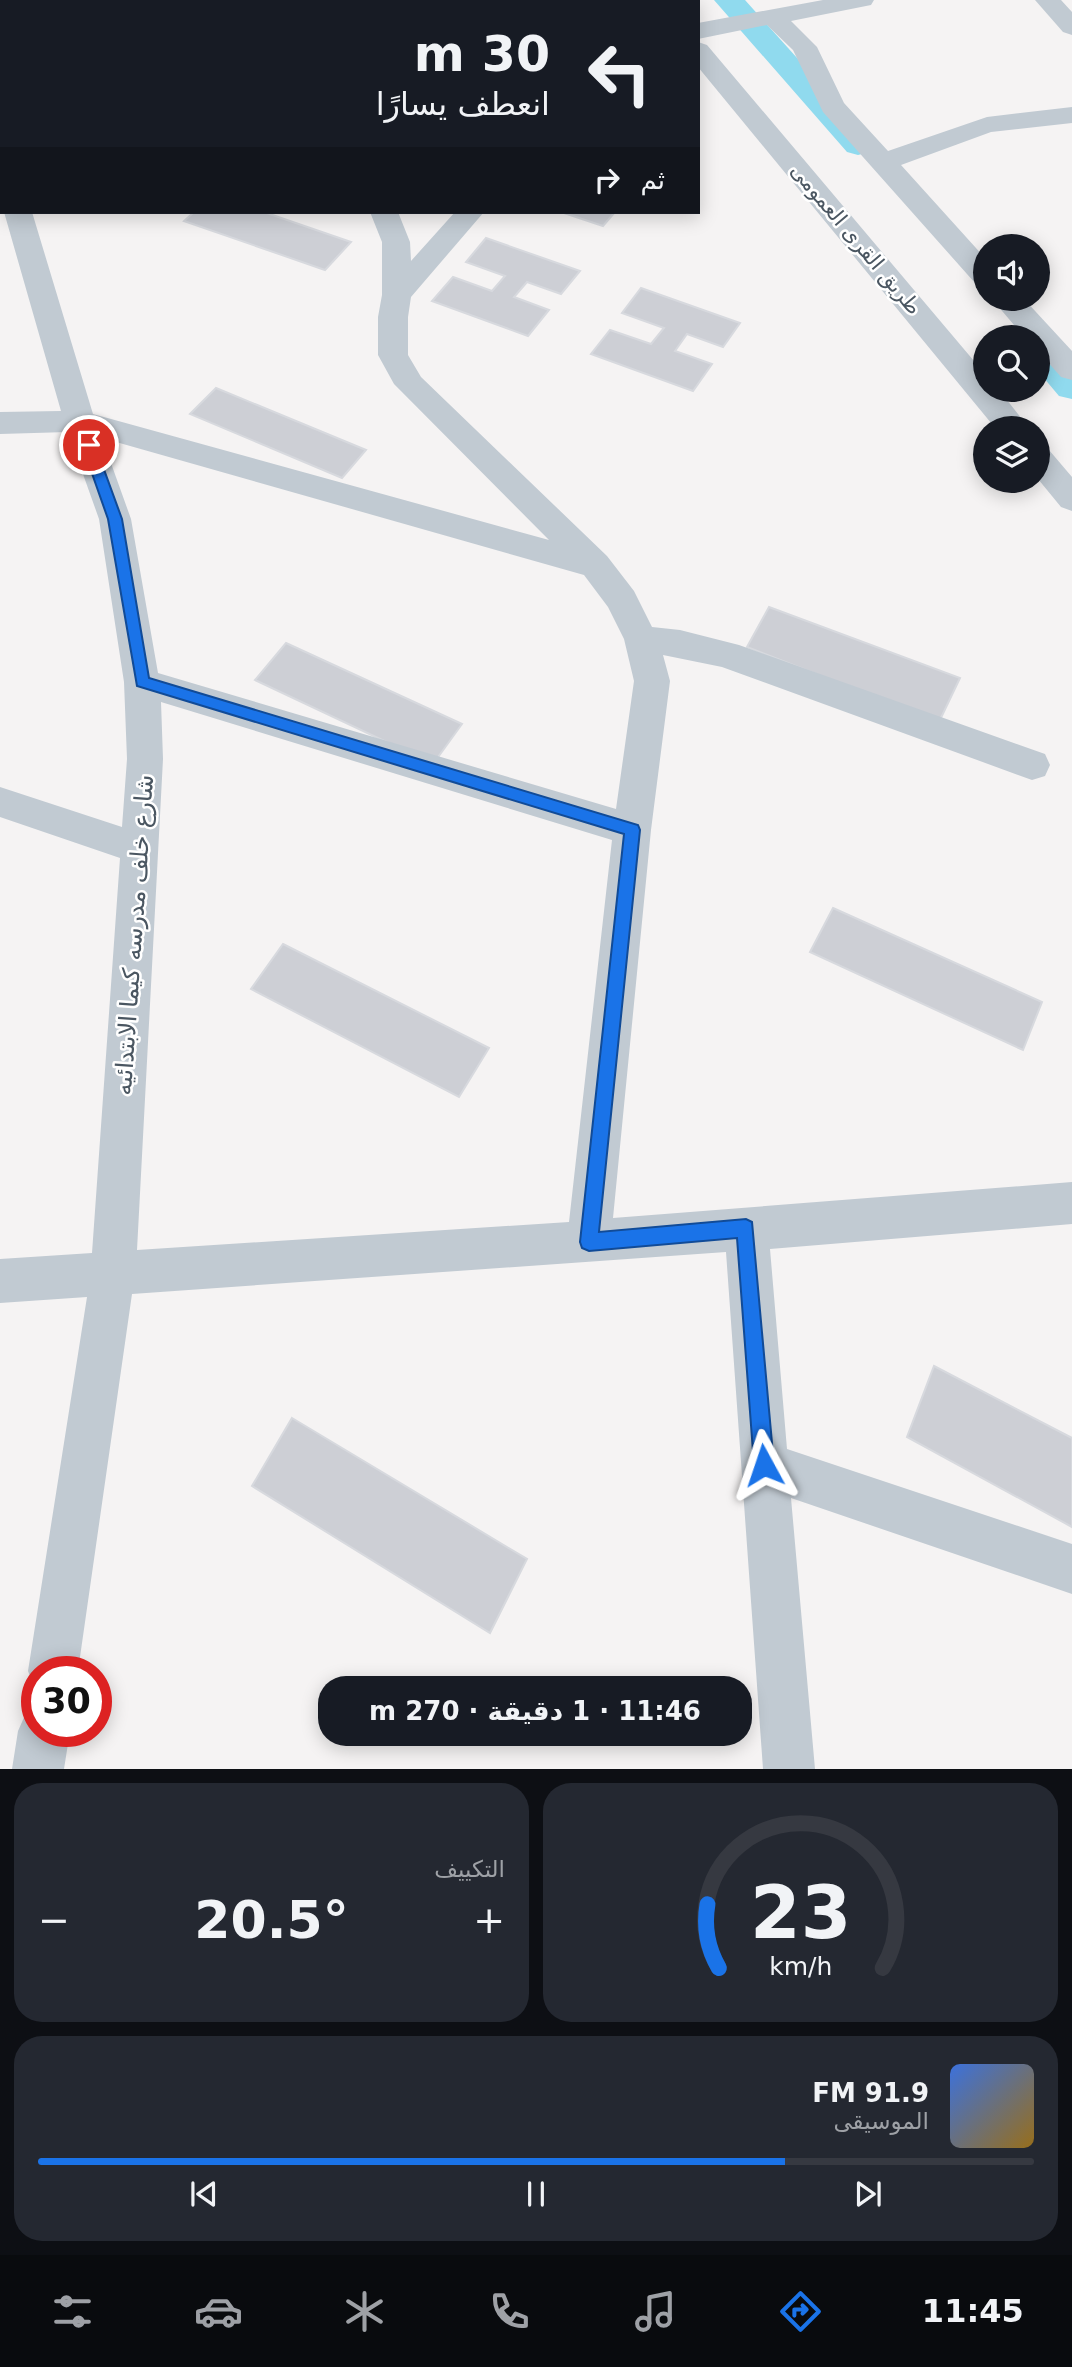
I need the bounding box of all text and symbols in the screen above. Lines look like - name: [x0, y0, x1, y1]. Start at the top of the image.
- text: 30 m: [414, 26, 550, 83]
- icon: left: [574, 28, 665, 119]
- text: انعطف يسارًا: [376, 85, 550, 123]
- street label: طريق القرى العمومى: [786, 159, 926, 319]
- icon: right: [588, 161, 626, 199]
- text: ثم: [640, 165, 665, 195]
- map controls: [973, 234, 1050, 493]
- button: sound: [973, 234, 1050, 311]
- button: search: [973, 325, 1050, 402]
- pin: [59, 415, 119, 475]
- button: layers: [973, 416, 1050, 493]
- icon: arrive: [70, 426, 108, 464]
- street label: شارع خلف مدرسه كيما الابتدائيه: [109, 774, 159, 1096]
- position arrow: [727, 1428, 801, 1502]
- speed limit sign: 30: [21, 1656, 112, 1747]
- text: 11:46 · 1 دقيقة · 270 m: [369, 1696, 701, 1726]
- text: التكييف: [434, 1856, 505, 1882]
- text: 23: [750, 1871, 851, 1956]
- text: 20.5°: [194, 1890, 349, 1950]
- text: −: [38, 1898, 70, 1942]
- text: +: [473, 1898, 505, 1942]
- text: km/h: [769, 1952, 832, 1981]
- text: 91.9 FM: [812, 2078, 929, 2108]
- text: الموسيقى: [833, 2108, 929, 2134]
- icon: previous: [185, 2175, 223, 2213]
- icon: pause: [517, 2175, 555, 2213]
- icon: next: [849, 2175, 887, 2213]
- icon: filters: [48, 2287, 97, 2336]
- icon: car: [194, 2287, 243, 2336]
- icon: climate: [340, 2287, 389, 2336]
- icon: phone: [485, 2287, 534, 2336]
- icon: music: [631, 2287, 680, 2336]
- icon: directions: [776, 2287, 825, 2336]
- text: 11:45: [922, 2292, 1024, 2330]

